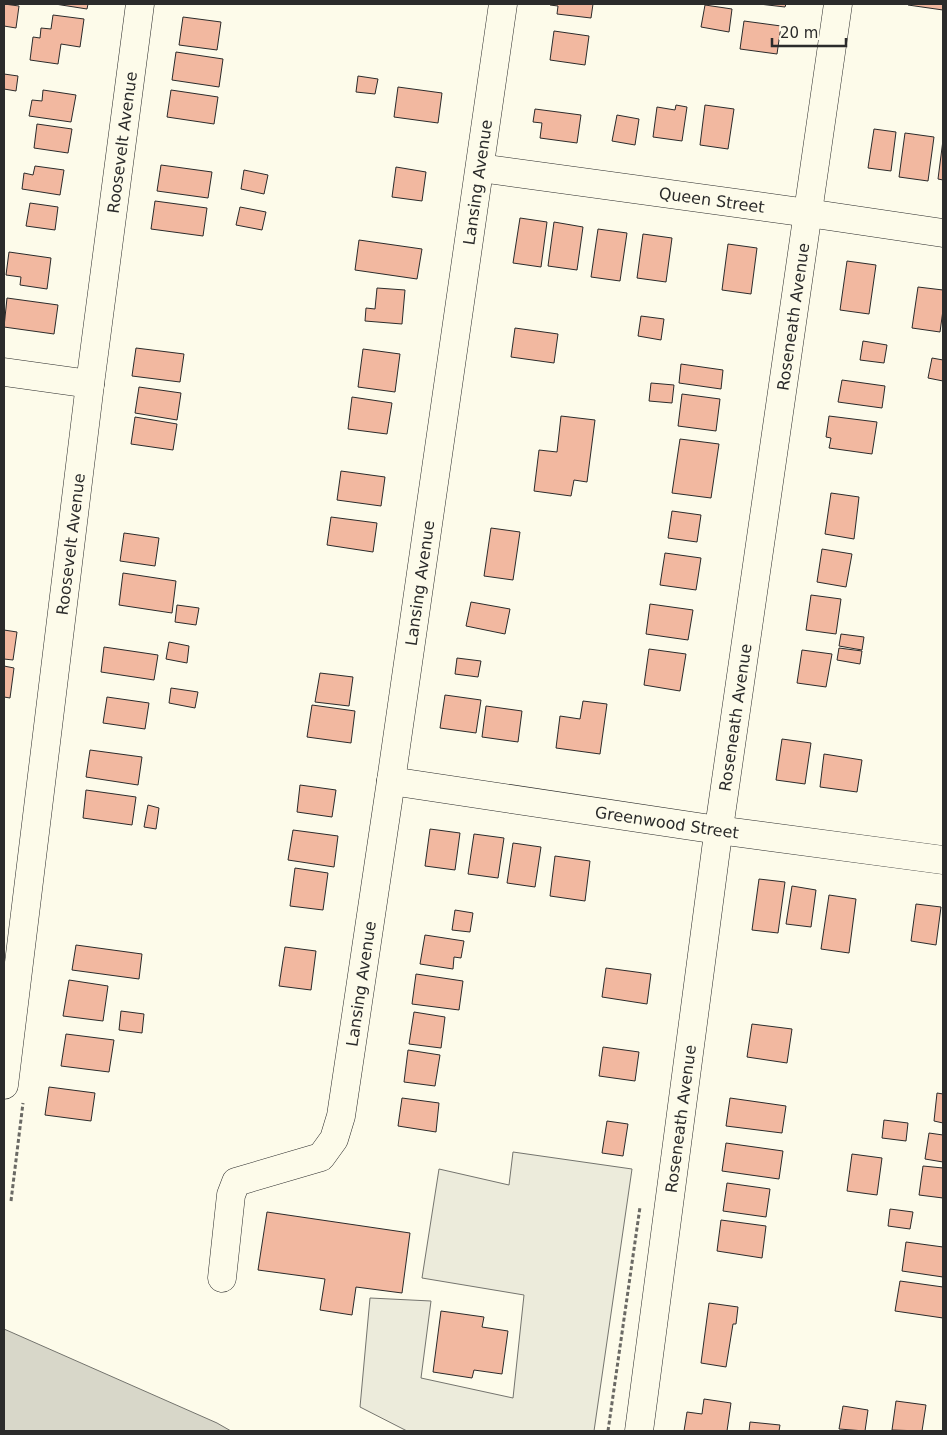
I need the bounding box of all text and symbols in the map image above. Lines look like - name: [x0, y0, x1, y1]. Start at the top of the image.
- scale bar: [772, 15, 846, 47]
- text: 20 m: [780, 24, 818, 42]
- street label: Roosevelt Avenue: [103, 70, 141, 214]
- street label: Lansing Avenue: [459, 118, 496, 246]
- street label: Queen Street: [658, 183, 766, 216]
- street label: Roseneath Avenue: [773, 241, 813, 392]
- street label: Roosevelt Avenue: [52, 472, 88, 616]
- street label: Lansing Avenue: [401, 519, 438, 647]
- street label: Roseneath Avenue: [715, 642, 755, 793]
- street label: Greenwood Street: [594, 802, 740, 842]
- street label: Lansing Avenue: [342, 920, 379, 1048]
- street label: Roseneath Avenue: [661, 1044, 700, 1194]

